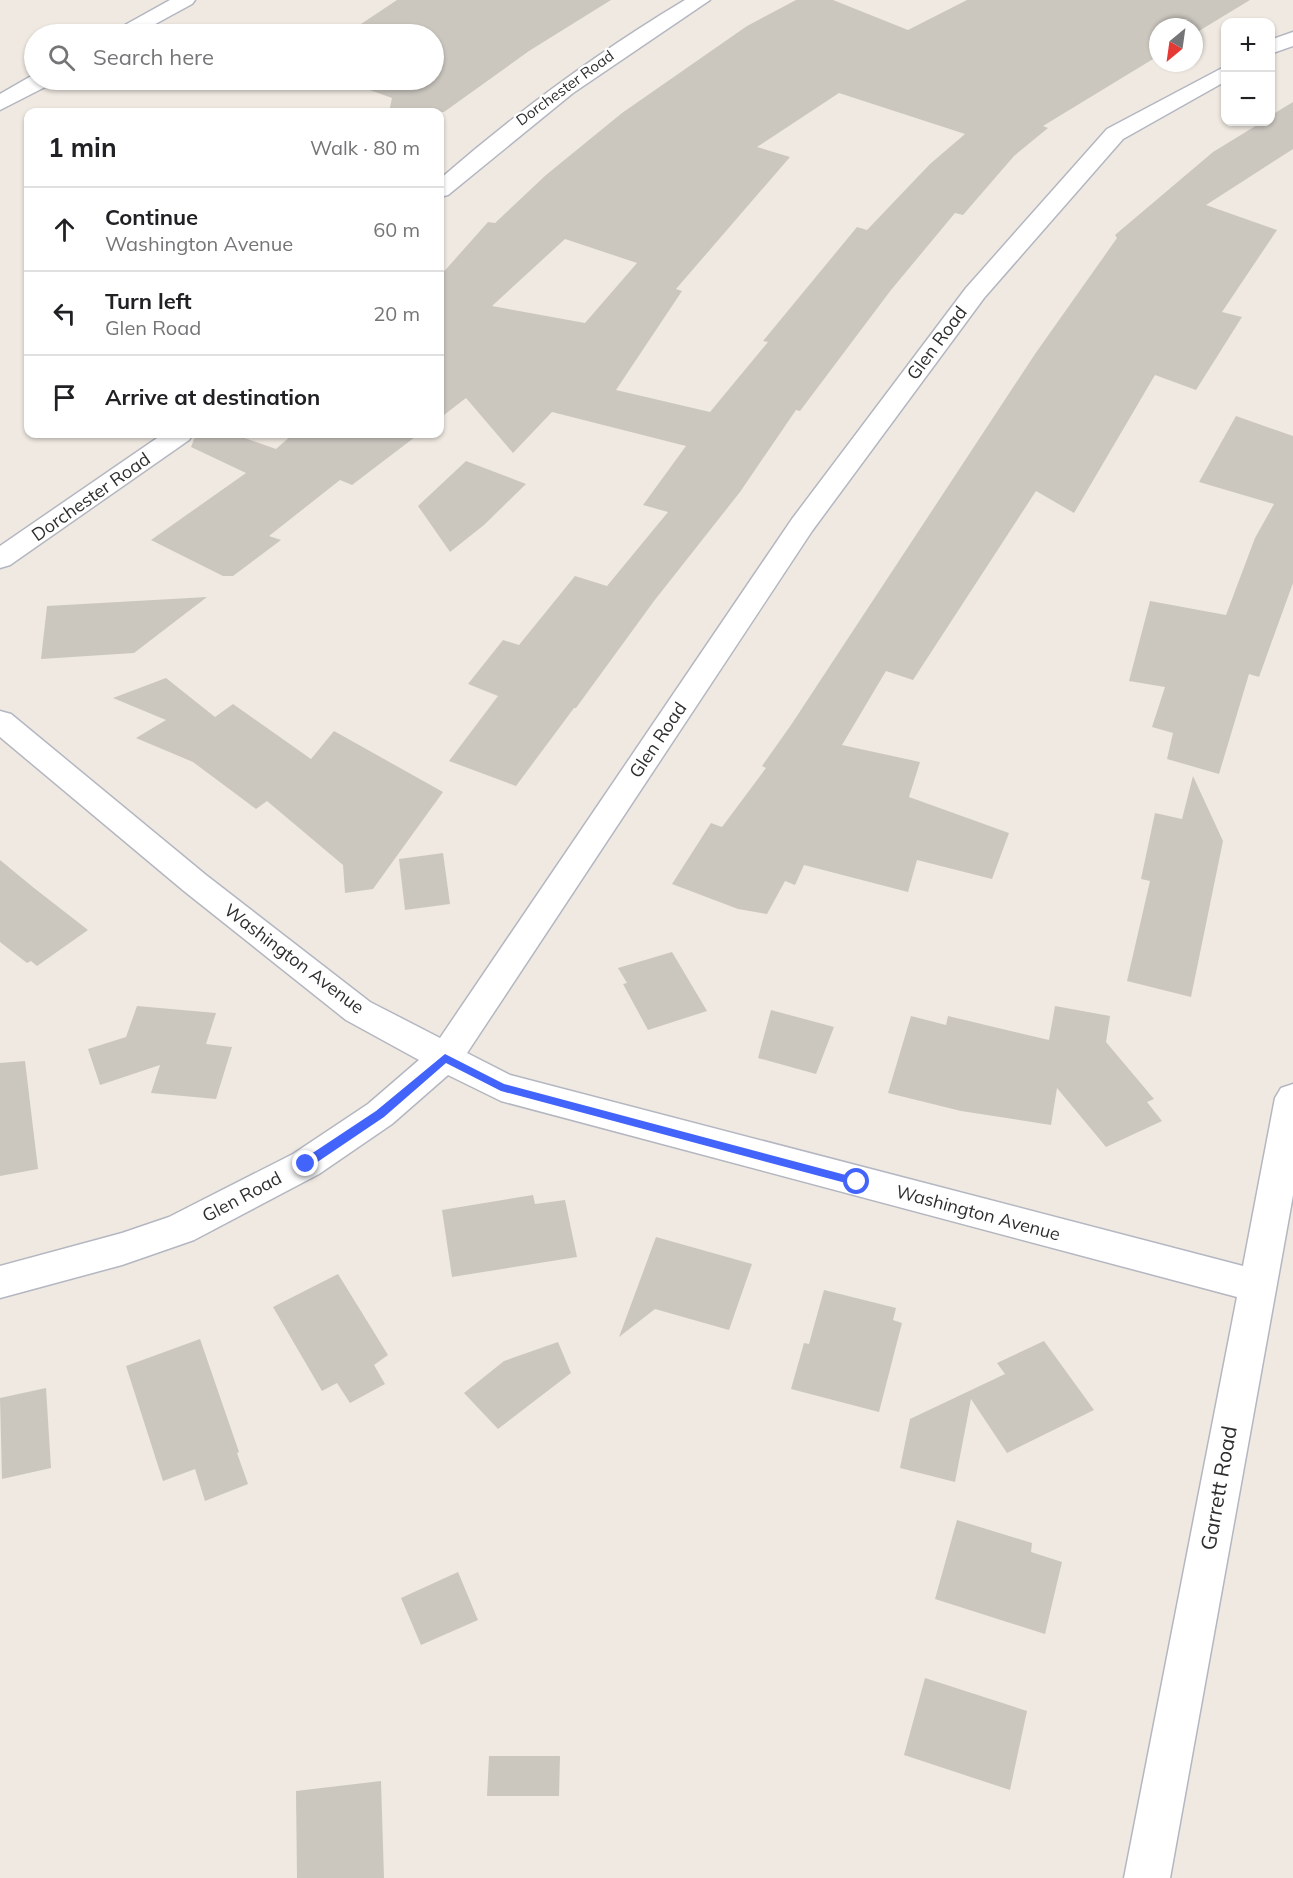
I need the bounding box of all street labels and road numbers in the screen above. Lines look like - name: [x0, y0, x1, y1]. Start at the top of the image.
- street label: Dorchester Road: [512, 46, 617, 129]
- street label: Glen Road: [901, 301, 972, 384]
- street label: Dorchester Road: [27, 447, 154, 546]
- street label: Glen Road: [624, 697, 691, 782]
- street label: Washington Avenue: [220, 898, 369, 1019]
- street label: Glen Road: [198, 1166, 285, 1227]
- street label: Washington Avenue: [893, 1179, 1063, 1246]
- street label: Garrett Road: [1194, 1424, 1242, 1552]

